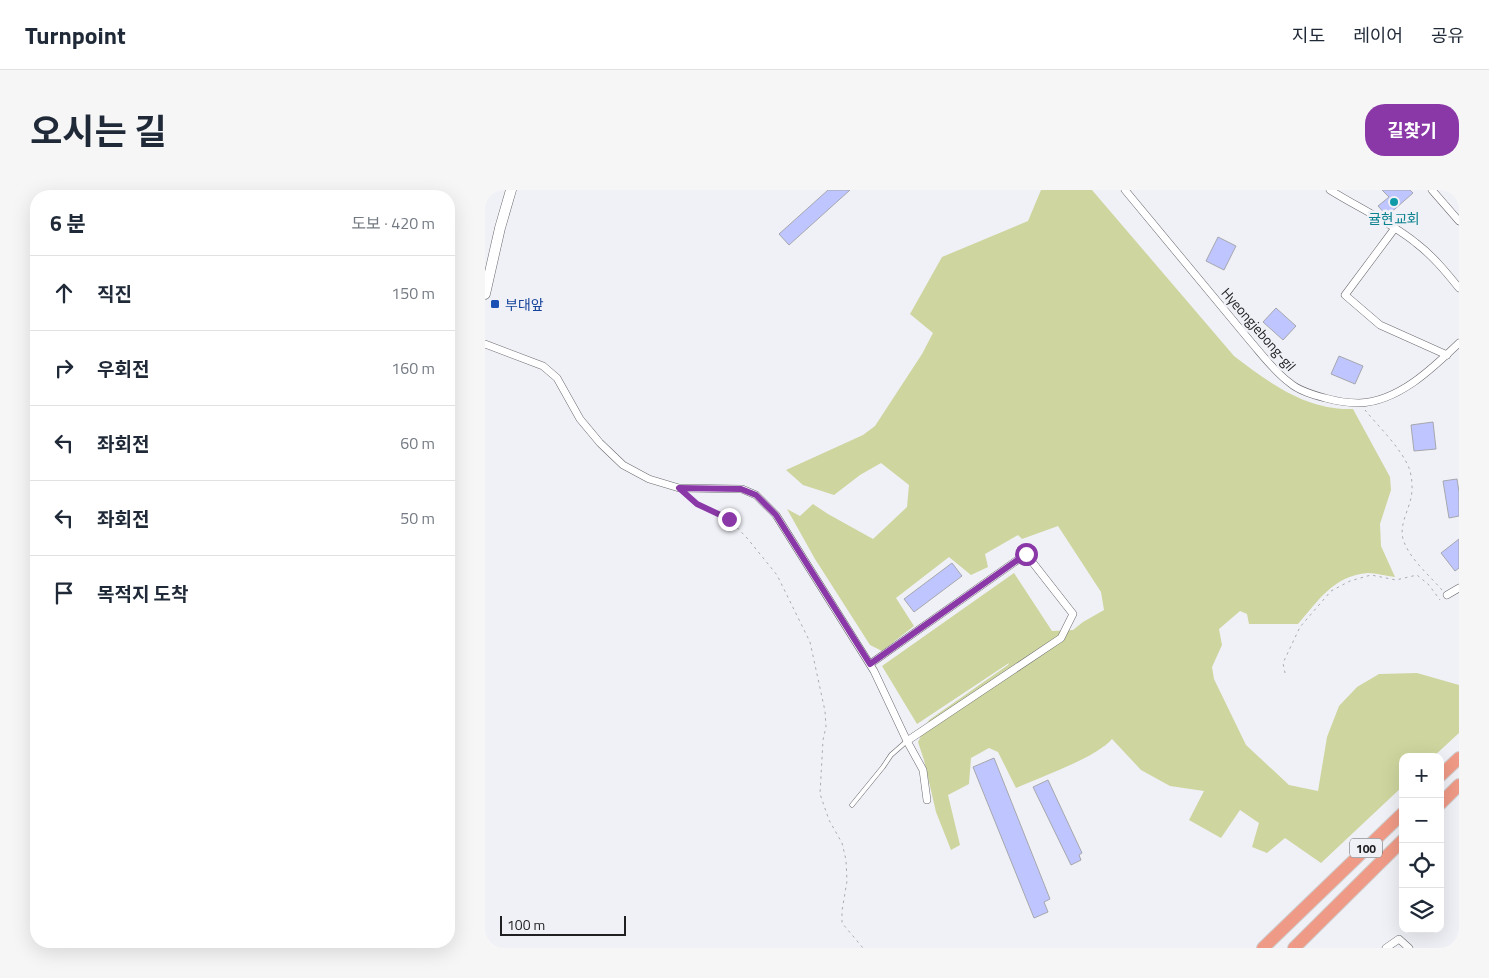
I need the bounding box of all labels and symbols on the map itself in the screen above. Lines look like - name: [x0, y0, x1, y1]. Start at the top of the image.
- marker: 귤현교회: [1388, 196, 1400, 208]
- place label: 귤현교회: [1368, 208, 1420, 229]
- street label: Hyeongjebong-gil: [1217, 283, 1301, 375]
- place label: 부대앞: [505, 294, 544, 315]
- marker: 부대앞: [489, 298, 501, 310]
- route end: [718, 508, 741, 531]
- route start: [1015, 543, 1038, 566]
- road number: 100: [1350, 838, 1382, 858]
- scale bar: [500, 913, 626, 936]

